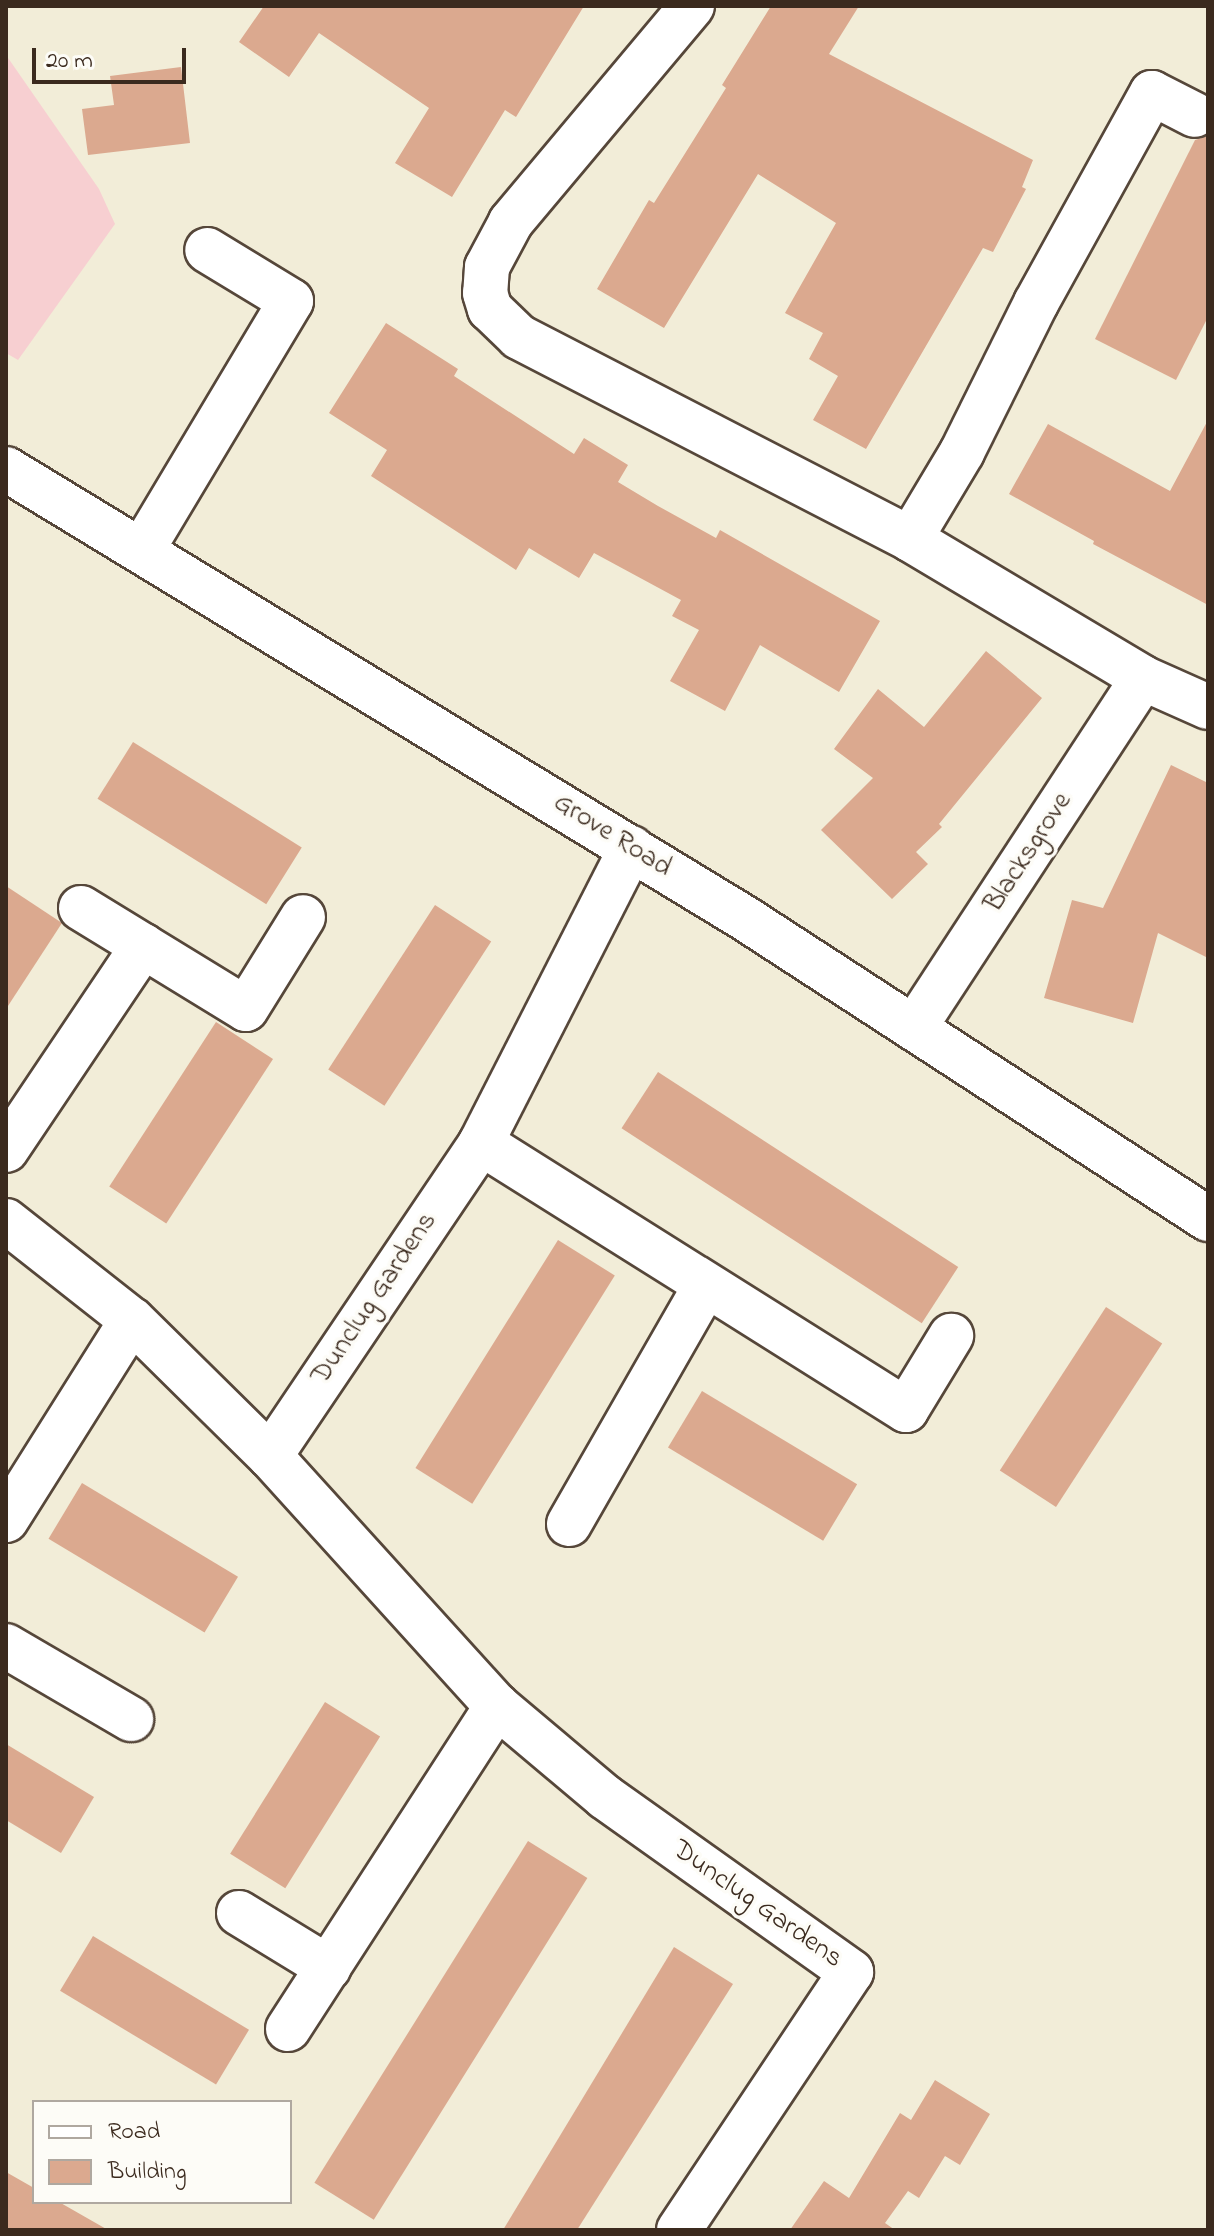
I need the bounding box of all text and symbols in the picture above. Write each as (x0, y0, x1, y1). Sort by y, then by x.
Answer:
scale bar (36, 32, 190, 82)
text: 20 m (46, 44, 93, 79)
street label: Grove Road (547, 787, 677, 885)
street label: Blacksgrove (978, 787, 1080, 919)
street label: Dunclug Gardens (305, 1206, 445, 1392)
street label: Dunclug Gardens (665, 1834, 849, 1976)
legend (32, 2100, 292, 2204)
text: Road (108, 2115, 160, 2150)
text: Building (108, 2155, 187, 2190)

